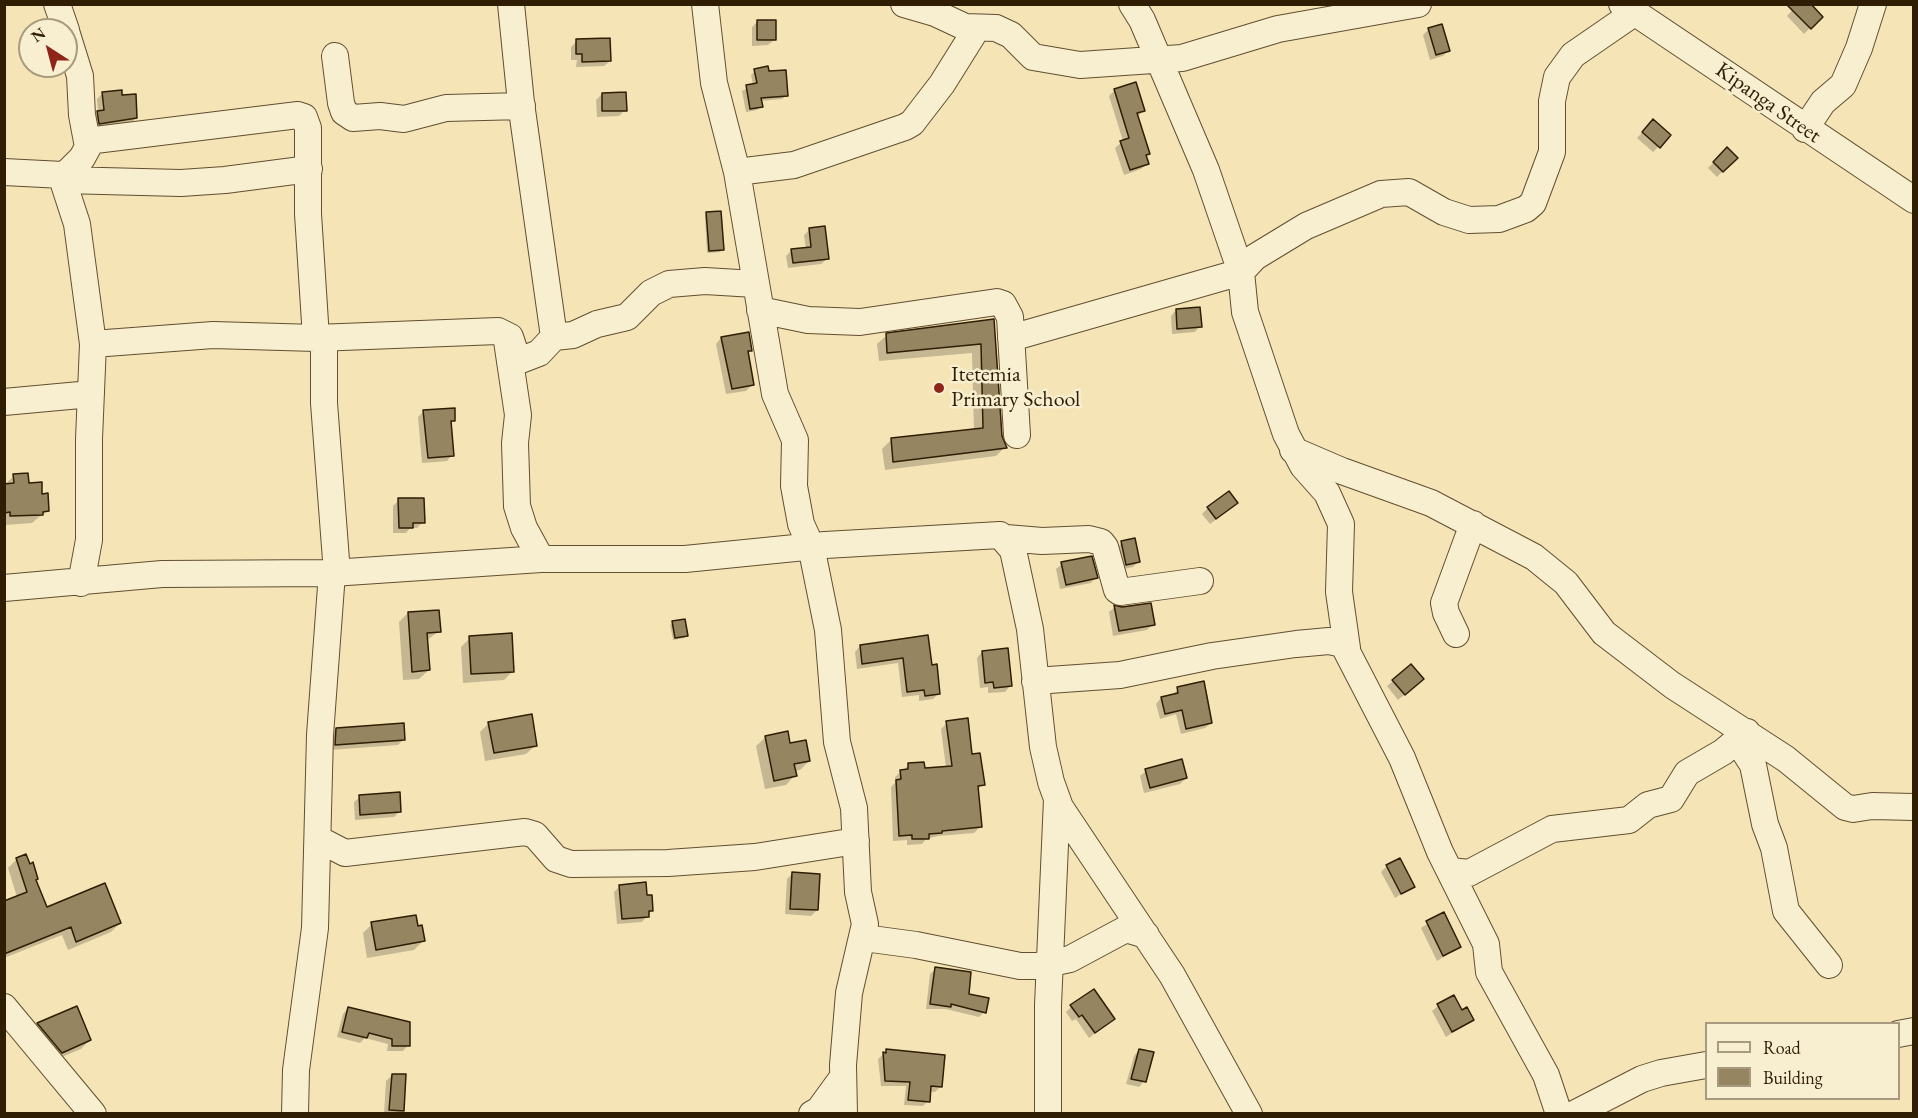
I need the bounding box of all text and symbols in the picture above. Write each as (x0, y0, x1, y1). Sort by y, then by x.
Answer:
north arrow (18, 18, 78, 78)
text: N (27, 22, 50, 47)
street label: Kipanga Street (1710, 57, 1826, 149)
place label: Itetemia Primary School (951, 362, 1080, 414)
marker: Itetemia Primary School (932, 381, 946, 395)
legend (1705, 1022, 1900, 1100)
text: Road (1763, 1036, 1801, 1059)
text: Building (1763, 1066, 1823, 1089)

